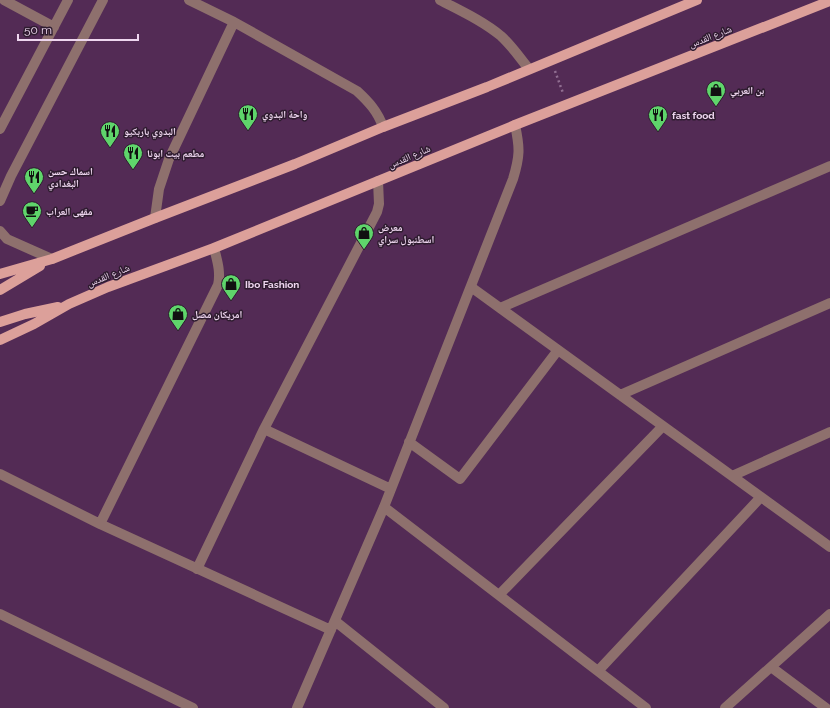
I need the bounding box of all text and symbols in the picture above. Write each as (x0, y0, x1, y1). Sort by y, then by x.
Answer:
scale bar (18, 16, 138, 42)
text: 50 m (24, 23, 52, 37)
street label: شارع القدس (687, 23, 734, 51)
shop icon: بن العربي (705, 79, 727, 107)
place label: بن العربي (730, 85, 764, 98)
restaurant icon: واحة البدوي (237, 103, 259, 131)
restaurant icon: fast food (647, 104, 669, 132)
place label: واحة البدوي (262, 109, 307, 122)
place label: fast food (672, 110, 715, 121)
restaurant icon: البدوي باربكيو (99, 120, 121, 148)
place label: البدوي باربكيو (124, 126, 176, 139)
restaurant icon: مطعم بيت ابونا (122, 142, 144, 170)
street label: شارع القدس (386, 142, 433, 171)
place label: مطعم بيت ابونا (147, 148, 205, 161)
restaurant icon: اسماك حسن البغدادي (23, 166, 45, 194)
place label: اسماك حسن البغدادي (48, 166, 93, 191)
cafe icon: مقهى العراب (21, 200, 43, 228)
place label: مقهى العراب (46, 206, 93, 218)
shop icon: معرض اسطنبول سراي (353, 222, 375, 250)
place label: معرض اسطنبول سراي (378, 222, 434, 247)
street label: شارع القدس (85, 262, 132, 290)
shop icon: Ibo Fashion (220, 273, 242, 301)
place label: Ibo Fashion (245, 279, 299, 290)
shop icon: امريكان مصل (167, 303, 189, 331)
place label: امريكان مصل (192, 309, 242, 321)

